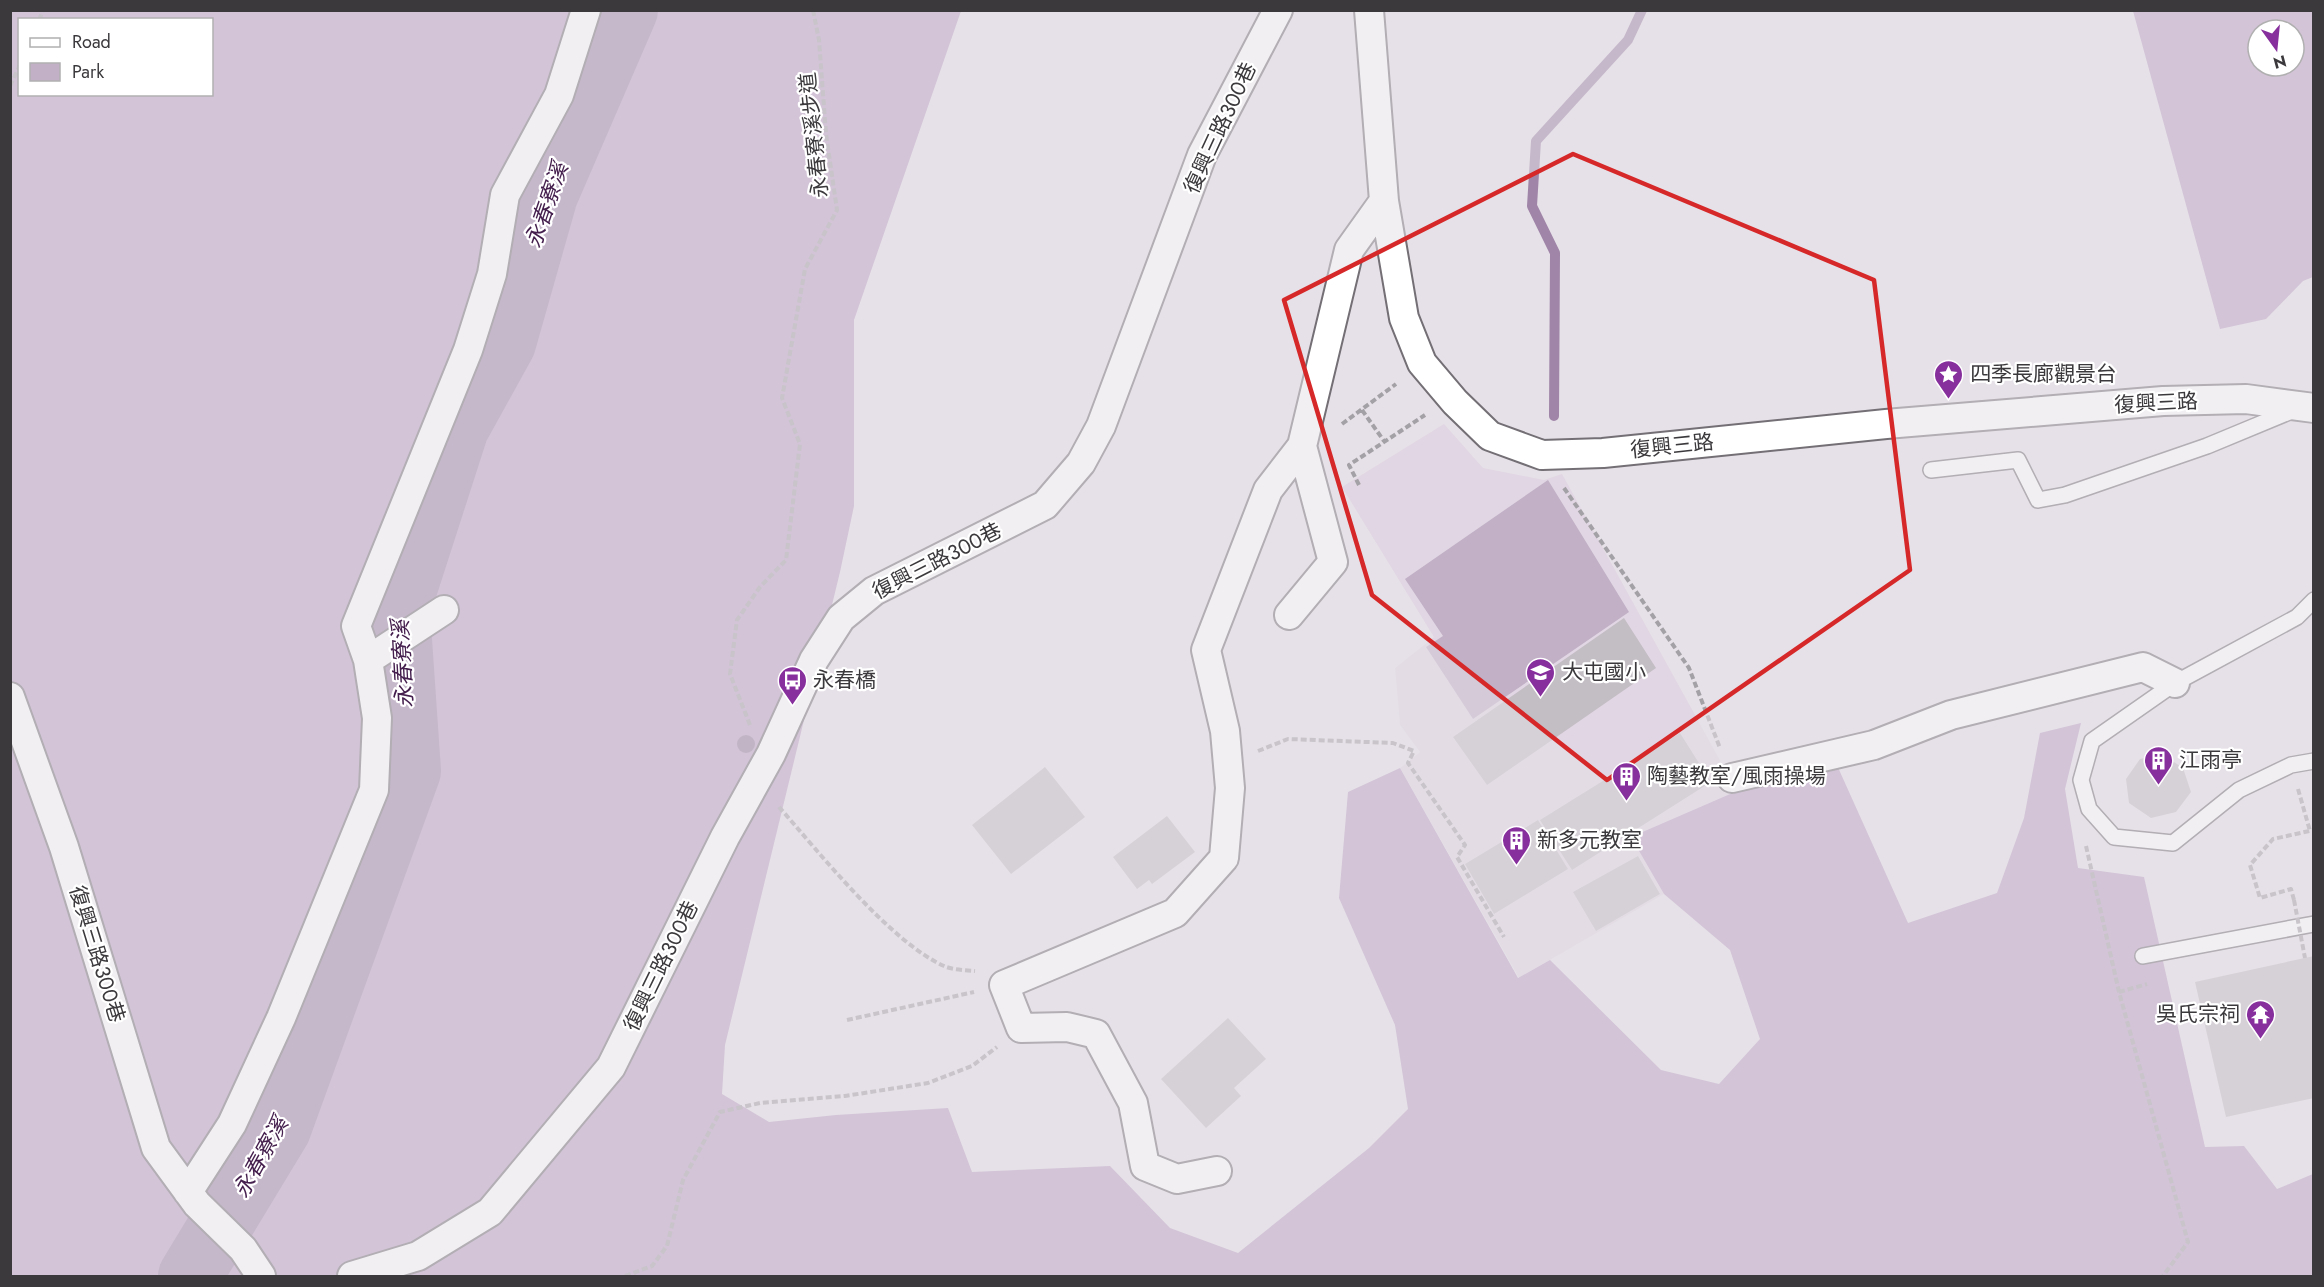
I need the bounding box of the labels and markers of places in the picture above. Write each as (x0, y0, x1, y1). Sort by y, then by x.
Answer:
place icon: 四季長廊觀景台 (1933, 358, 1965, 400)
place label: 四季長廊觀景台 (1970, 359, 2117, 389)
school or university icon: 大屯國小 (1525, 656, 1557, 698)
place label: 大屯國小 (1562, 657, 1646, 687)
bus stop icon: 永春橋 (776, 664, 808, 706)
place label: 永春橋 (813, 665, 876, 695)
building icon: 江雨亭 (2142, 744, 2174, 786)
place label: 江雨亭 (2179, 745, 2242, 775)
building icon: 陶藝教室/風雨操場 (1610, 760, 1642, 802)
place label: 陶藝教室/風雨操場 (1647, 761, 1826, 791)
building icon: 新多元教室 (1500, 824, 1532, 866)
place label: 新多元教室 (1537, 825, 1642, 855)
temple icon: 吳氏宗祠 (2245, 998, 2277, 1040)
place label: 吳氏宗祠 (2156, 999, 2240, 1029)

